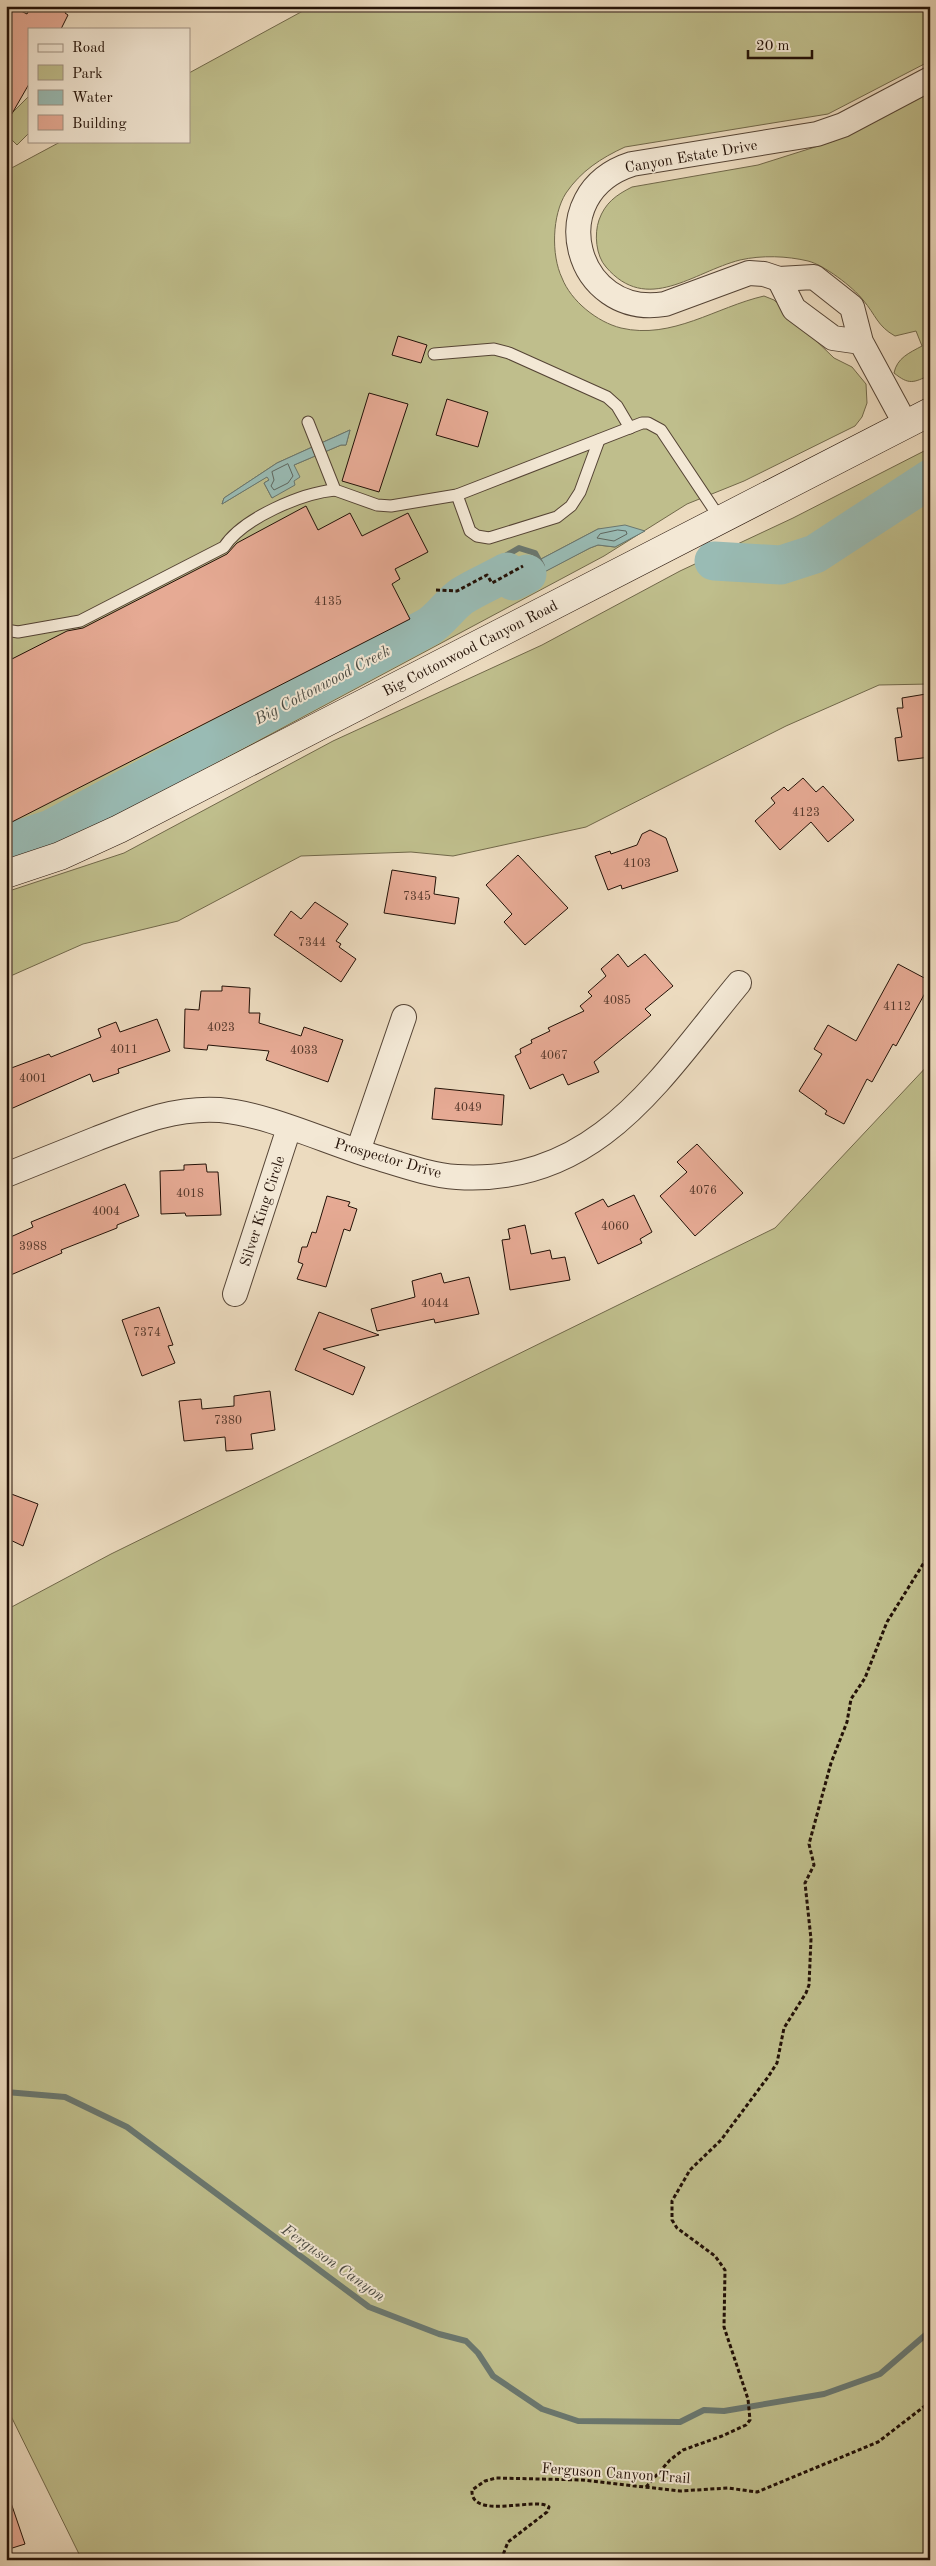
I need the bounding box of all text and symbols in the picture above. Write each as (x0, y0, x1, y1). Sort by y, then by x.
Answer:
legend (28, 28, 190, 142)
scale bar (748, 28, 812, 60)
text: 20 m (756, 39, 790, 54)
text: Road (72, 41, 106, 56)
text: Park (72, 67, 103, 82)
text: Water (72, 91, 113, 106)
text: Building (72, 117, 127, 132)
street label: Canyon Estate Drive (624, 138, 759, 177)
house number: 4135 (314, 595, 342, 608)
street label: Big Cottonwood Canyon Road (381, 599, 561, 700)
water label: Big Cottonwood Creek (252, 643, 394, 729)
house number: 4123 (792, 807, 820, 819)
house number: 4103 (623, 858, 651, 870)
house number: 7345 (403, 890, 431, 903)
house number: 7344 (298, 937, 326, 949)
house number: 4085 (603, 994, 631, 1007)
house number: 4112 (883, 1001, 911, 1013)
house number: 4023 (207, 1022, 235, 1034)
house number: 4011 (110, 1044, 138, 1056)
house number: 4033 (290, 1045, 318, 1057)
house number: 4067 (540, 1050, 568, 1062)
house number: 4001 (19, 1073, 47, 1085)
house number: 4049 (454, 1102, 482, 1114)
street label: Prospector Drive (332, 1137, 443, 1182)
street label: Silver King Circle (238, 1154, 288, 1269)
house number: 4076 (689, 1185, 717, 1197)
house number: 4018 (176, 1188, 204, 1200)
house number: 4004 (92, 1206, 120, 1218)
house number: 4060 (601, 1221, 629, 1233)
house number: 3988 (19, 1241, 47, 1253)
house number: 4044 (421, 1298, 449, 1310)
house number: 7374 (133, 1327, 161, 1339)
house number: 7380 (214, 1415, 242, 1427)
water label: Ferguson Canyon (277, 2221, 387, 2305)
street label: Ferguson Canyon Trail (541, 2462, 691, 2487)

